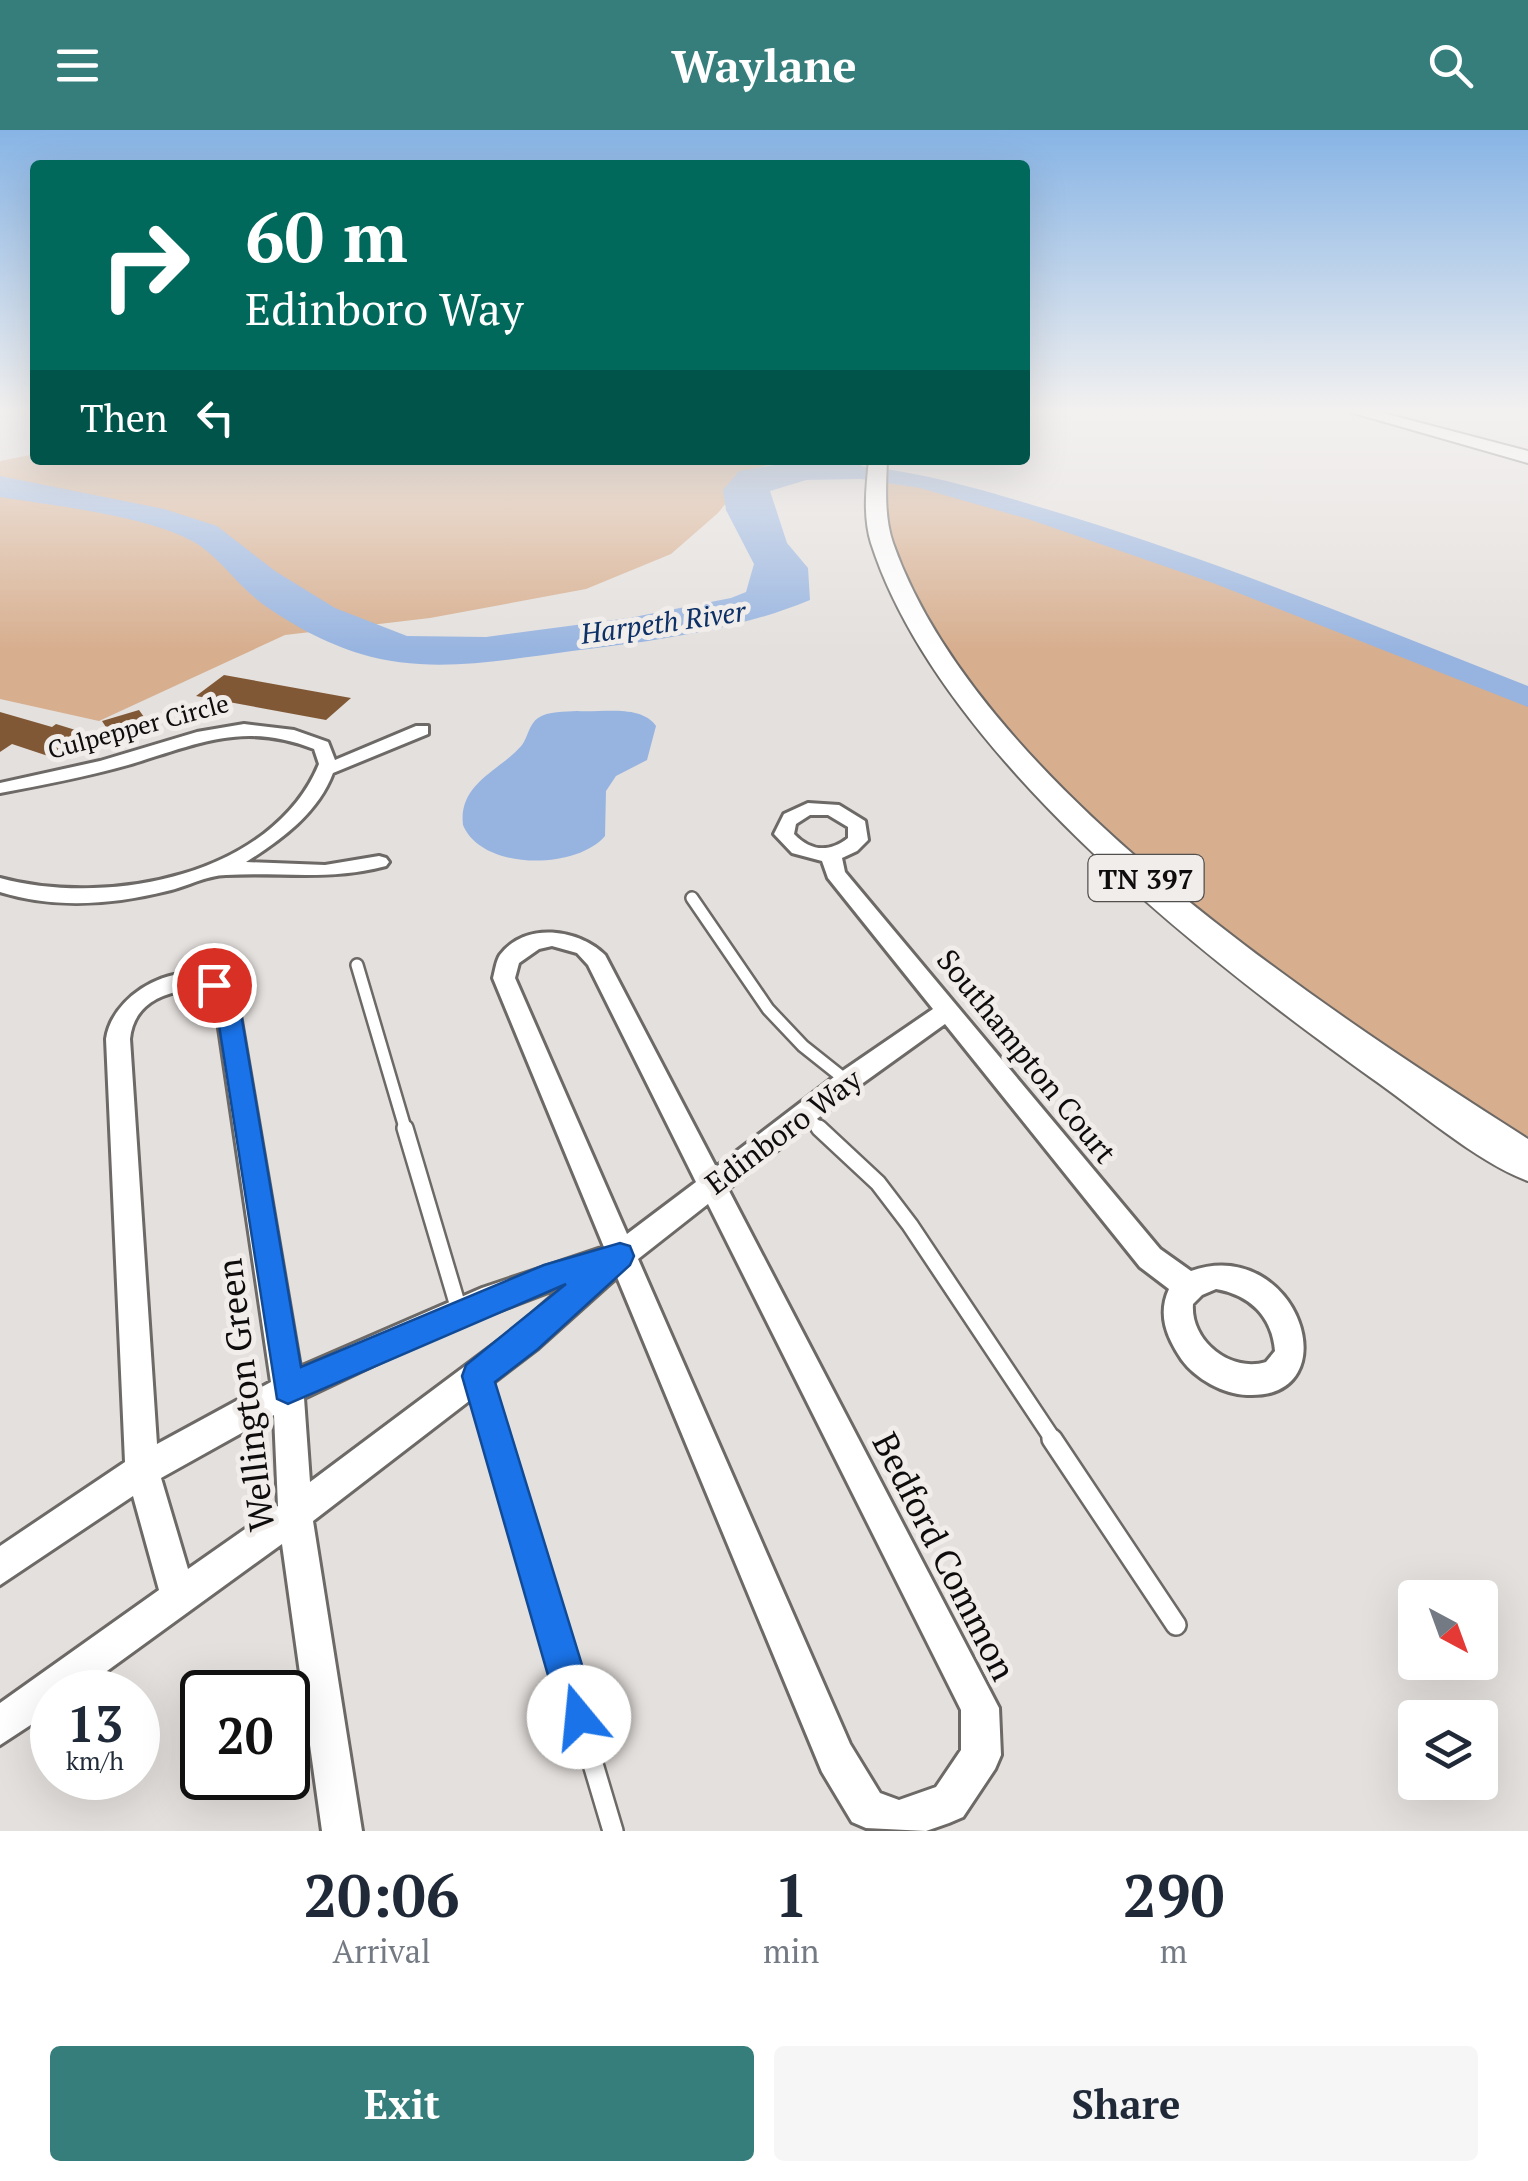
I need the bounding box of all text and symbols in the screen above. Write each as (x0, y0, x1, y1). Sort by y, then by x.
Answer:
text: Waylane (671, 35, 857, 95)
icon: menu (50, 38, 105, 93)
icon: search (1423, 38, 1478, 93)
text: 60 m (245, 189, 408, 282)
icon: right (80, 200, 210, 330)
text: Edinboro Way (245, 278, 524, 338)
icon: left (188, 390, 243, 445)
text: Then (80, 393, 168, 443)
water label: Harpeth River (577, 592, 749, 652)
street label: Culpepper Circle (44, 686, 232, 766)
road number: TN 397 (1088, 855, 1204, 901)
street label: Southampton Court (928, 941, 1126, 1171)
pin (172, 943, 257, 1028)
icon: arrive (187, 958, 242, 1013)
street label: Edinboro Way (697, 1059, 870, 1203)
street label: Wellington Green (205, 1256, 285, 1534)
street label: Bedford Common (863, 1424, 1027, 1688)
north arrow (1398, 1580, 1498, 1680)
map controls (1398, 1580, 1498, 1800)
position arrow (527, 1665, 631, 1769)
speed limit sign: 20 (180, 1670, 310, 1800)
text: 13 (67, 1690, 123, 1756)
button: layers (1398, 1700, 1498, 1800)
text: km/h (66, 1744, 124, 1777)
text: 20:06 (303, 1855, 460, 1934)
text: 1 (774, 1855, 808, 1934)
text: 290 (1123, 1855, 1225, 1934)
text: Arrival (333, 1930, 431, 1972)
text: min (763, 1930, 819, 1972)
text: m (1160, 1930, 1187, 1972)
button: Exit (50, 2046, 754, 2161)
button: Share (774, 2046, 1478, 2161)

